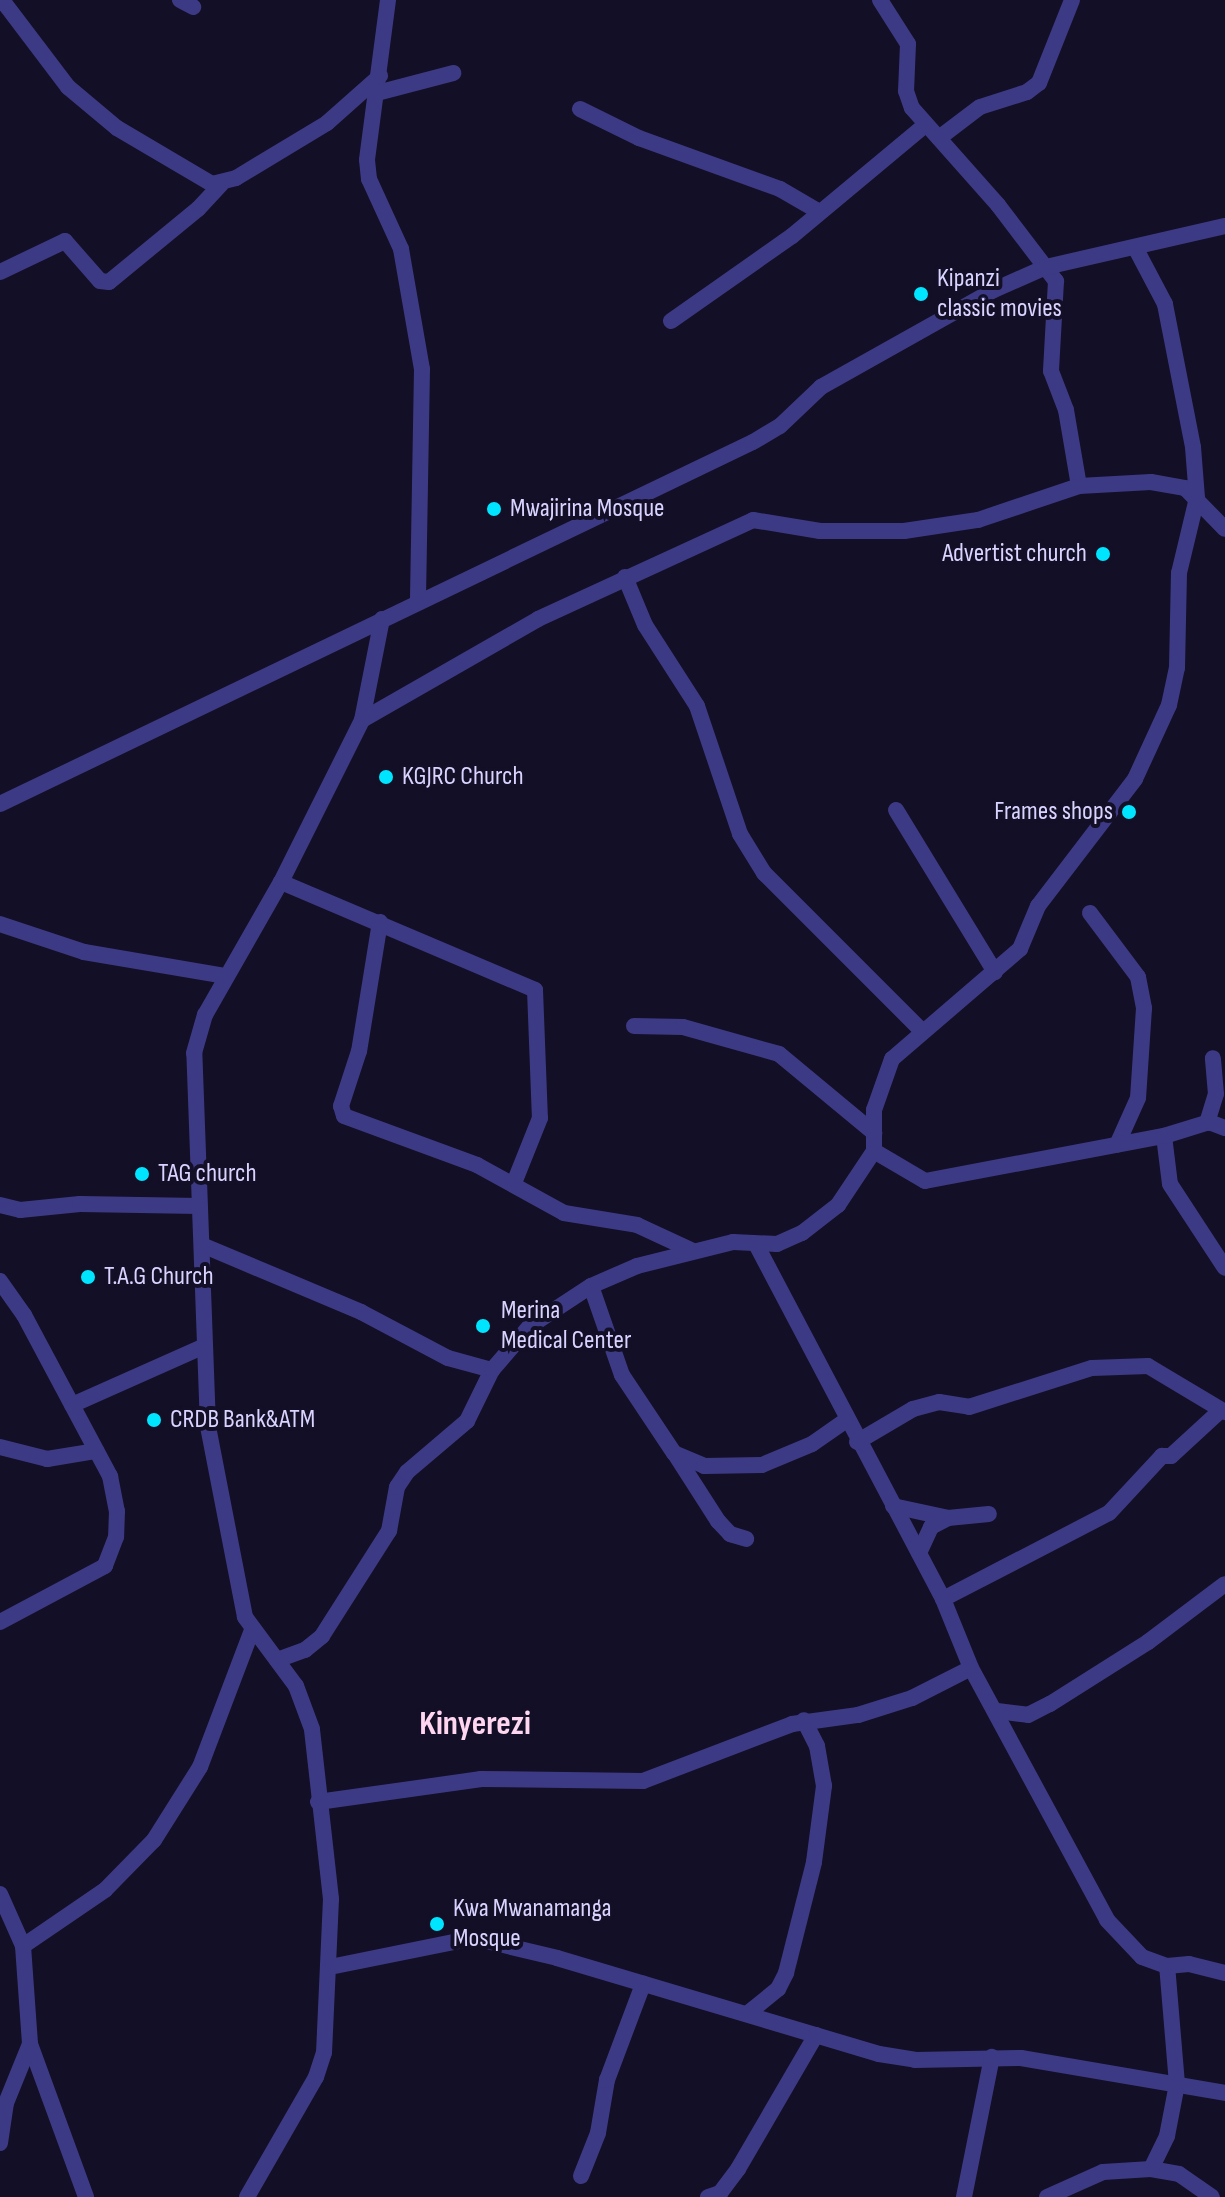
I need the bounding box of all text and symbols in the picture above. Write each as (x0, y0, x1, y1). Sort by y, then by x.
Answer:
place label: Kipanzi classic movies (937, 263, 1062, 324)
marker: Kipanzi classic movies (912, 285, 930, 303)
place label: Mwajirina Mosque (510, 493, 664, 525)
marker: Mwajirina Mosque (485, 500, 503, 518)
place label: Advertist church (942, 538, 1087, 570)
marker: Advertist church (1094, 545, 1112, 563)
place label: KGJRC Church (402, 761, 524, 793)
marker: KGJRC Church (377, 768, 395, 786)
place label: Frames shops (994, 796, 1113, 828)
marker: Frames shops (1120, 803, 1138, 821)
place label: TAG church (158, 1158, 257, 1190)
marker: TAG church (133, 1165, 151, 1183)
place label: T.A.G Church (104, 1261, 214, 1293)
marker: T.A.G Church (79, 1268, 97, 1286)
place label: Merina Medical Center (501, 1295, 631, 1356)
marker: Merina Medical Center (472, 1315, 494, 1337)
place label: CRDB Bank&ATM (170, 1404, 315, 1436)
marker: CRDB Bank&ATM (145, 1411, 163, 1429)
district label: Kinyerezi (419, 1704, 531, 1744)
place label: Kwa Mwanamanga Mosque (453, 1893, 612, 1954)
marker: Kwa Mwanamanga Mosque (428, 1915, 446, 1933)

